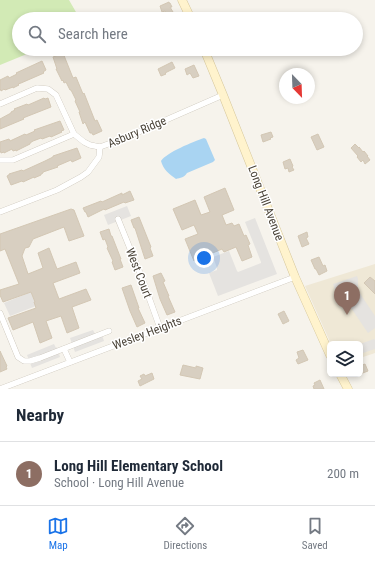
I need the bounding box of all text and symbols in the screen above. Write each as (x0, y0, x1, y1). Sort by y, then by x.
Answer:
search box (12, 12, 363, 56)
icon: search (26, 23, 48, 45)
text: Search here (58, 25, 128, 43)
north arrow (279, 68, 315, 104)
street label: Asbury Ridge (106, 113, 169, 151)
street label: Long Hill Avenue (245, 164, 287, 243)
street label: West Court (123, 246, 155, 300)
your location (194, 248, 214, 268)
pin: 1 (334, 282, 360, 315)
street label: Wesley Heights (111, 313, 183, 353)
map controls (327, 341, 363, 377)
button: layers (327, 341, 363, 377)
text: Nearby (16, 405, 64, 425)
text: Long Hill Elementary School (54, 457, 223, 475)
text: 1 (26, 466, 32, 481)
text: 200 m (327, 466, 359, 481)
text: School · Long Hill Avenue (54, 475, 184, 490)
tab: Map (47, 515, 69, 552)
tab: Directions (163, 515, 207, 552)
tab: Saved (302, 515, 328, 552)

